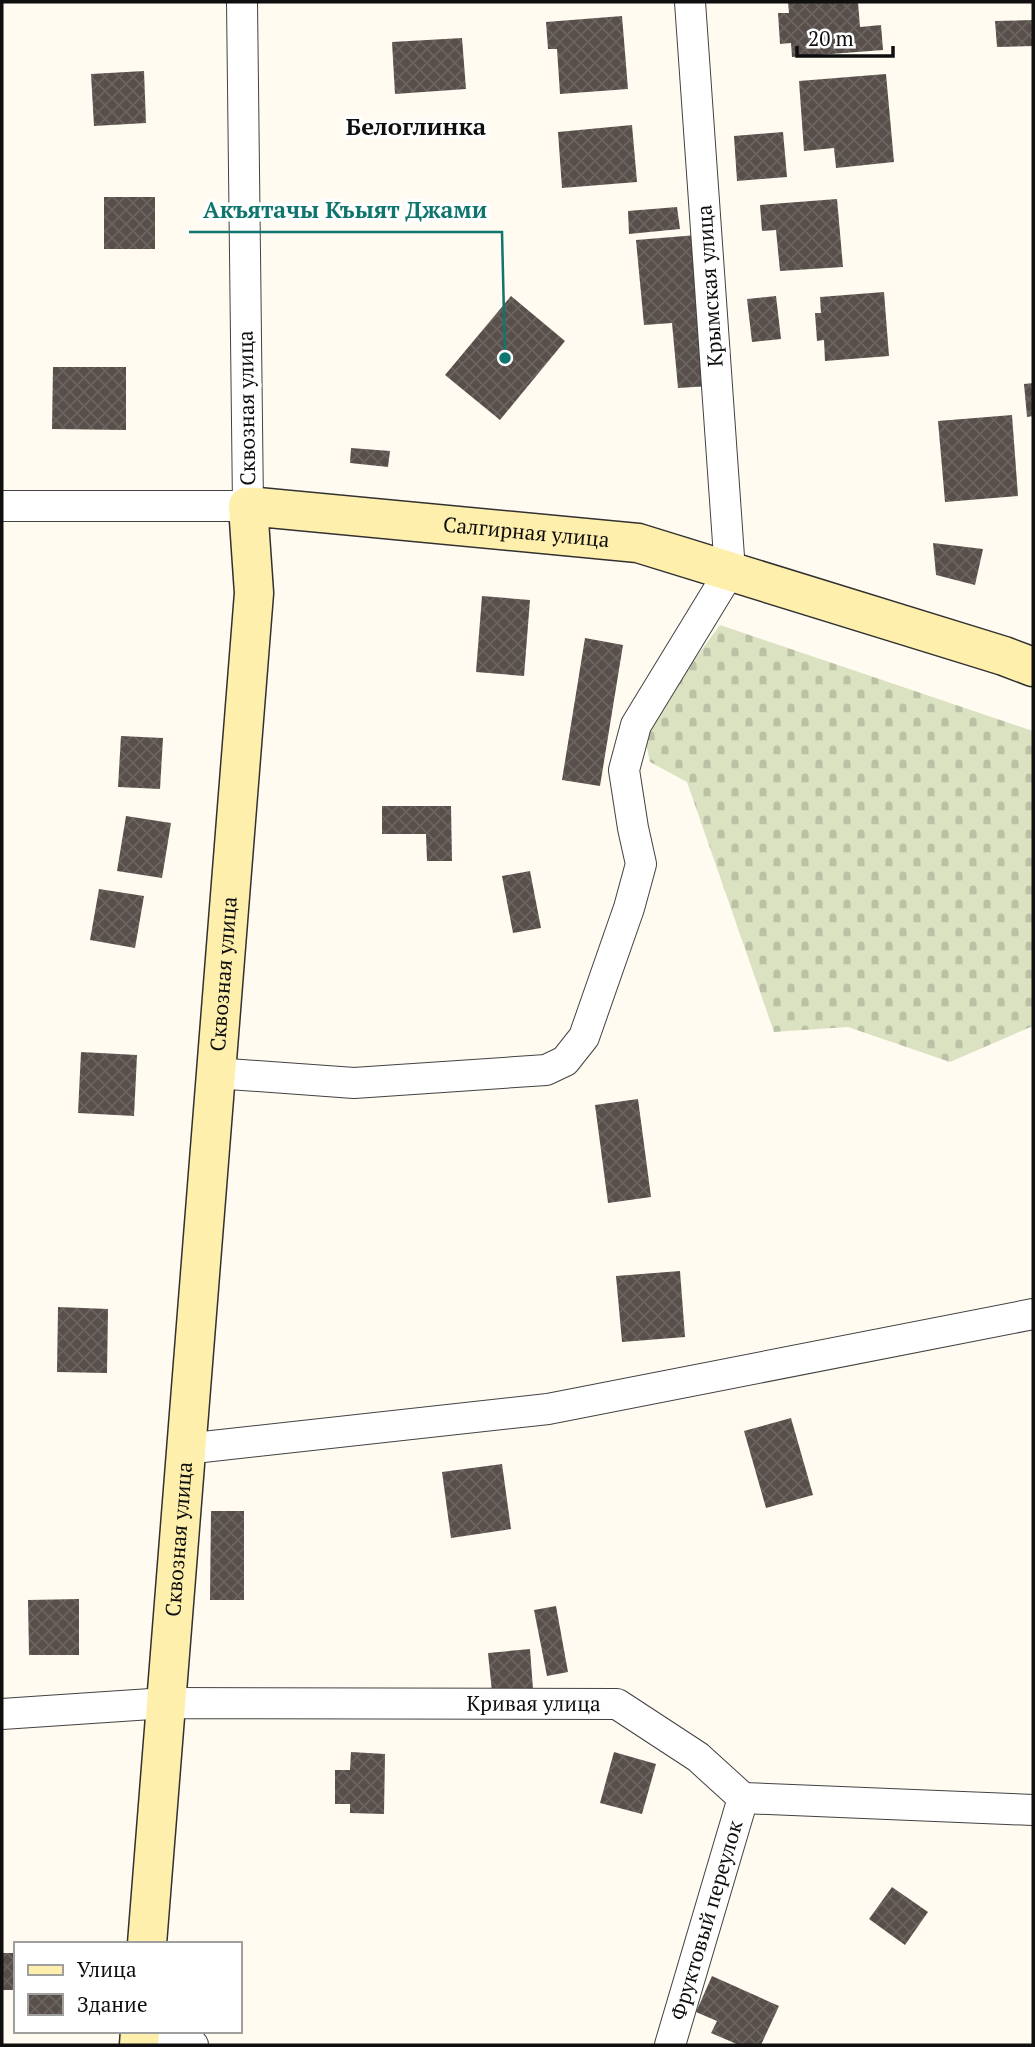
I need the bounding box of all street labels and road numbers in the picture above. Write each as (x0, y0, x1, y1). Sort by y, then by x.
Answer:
street label: Крымская улица (689, 204, 729, 368)
street label: Сквозная улица (231, 330, 261, 486)
street label: Салгирная улица (442, 510, 611, 553)
street label: Сквозная улица (203, 895, 243, 1052)
street label: Сквозная улица (158, 1460, 198, 1618)
street label: Кривая улица (467, 1689, 601, 1717)
street label: Фруктовый переулок (663, 1816, 749, 2023)

